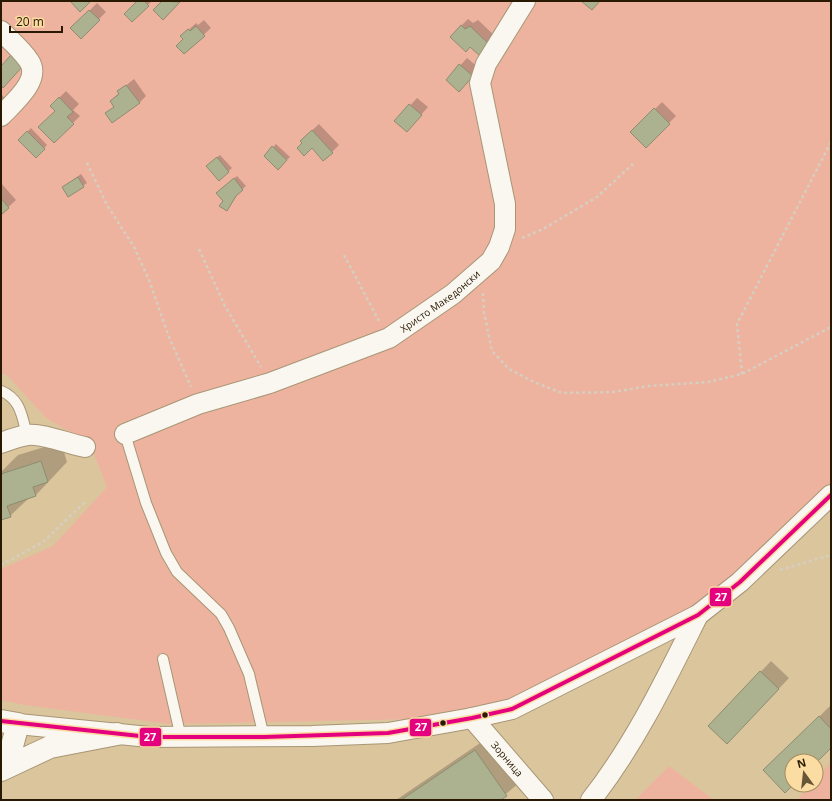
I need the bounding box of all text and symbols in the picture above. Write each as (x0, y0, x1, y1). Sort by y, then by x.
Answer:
scale bar (10, 8, 62, 34)
text: 20 m (16, 13, 44, 30)
street label: Христо Македонски (397, 267, 483, 335)
line badge: 27 (709, 587, 732, 607)
text: 27 (715, 589, 727, 604)
unlabelled marker (480, 710, 490, 720)
line badge: 27 (409, 718, 432, 737)
unlabelled marker (438, 718, 448, 728)
text: 27 (415, 719, 427, 734)
line badge: 27 (139, 727, 162, 747)
text: 27 (144, 729, 156, 744)
street label: Зорница (488, 738, 527, 779)
north arrow (784, 753, 824, 793)
text: N (795, 754, 808, 771)

